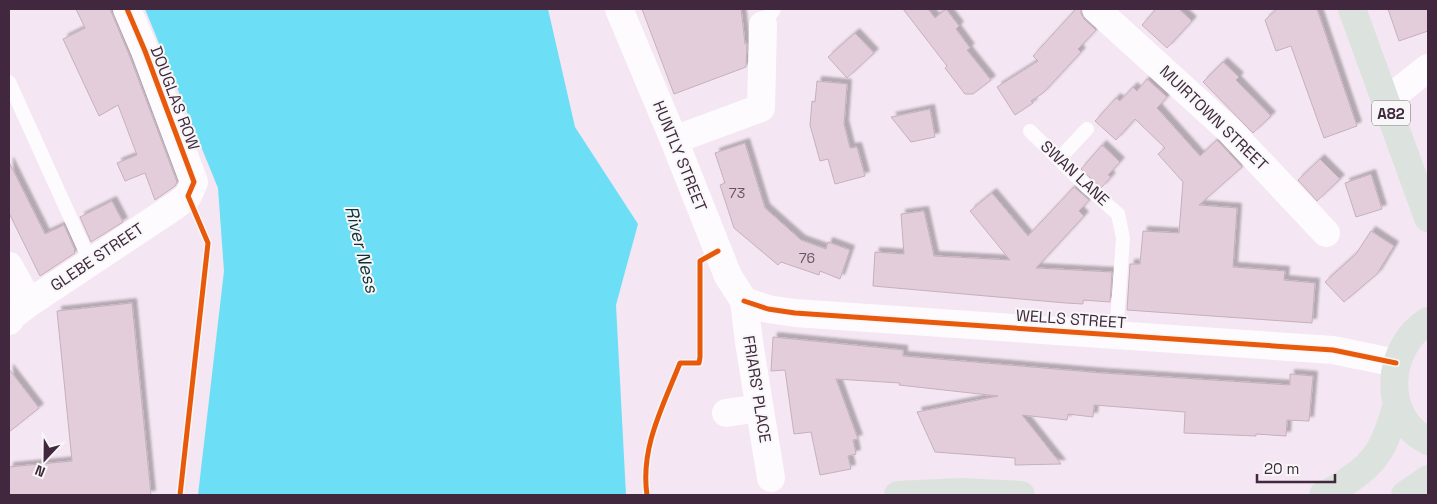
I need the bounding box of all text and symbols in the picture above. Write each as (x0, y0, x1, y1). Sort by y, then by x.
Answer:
street label: DOUGLAS ROW (146, 43, 204, 153)
street label: MUIRTOWN STREET (1155, 61, 1273, 175)
street label: HUNTLY STREET (648, 97, 712, 215)
road number: A82 (1372, 100, 1410, 126)
street label: SWAN LANE (1036, 136, 1114, 210)
house number: 73 (729, 184, 745, 202)
water label: River Ness (340, 203, 384, 295)
street label: GLEBE STREET (46, 218, 148, 296)
house number: 76 (799, 249, 815, 267)
street label: WELLS STREET (1015, 305, 1127, 333)
street label: FRIARS' PLACE (738, 334, 776, 444)
north arrow (20, 434, 70, 484)
scale bar (1257, 452, 1334, 484)
text: 20 m (1264, 459, 1299, 478)
text: N (32, 461, 48, 481)

